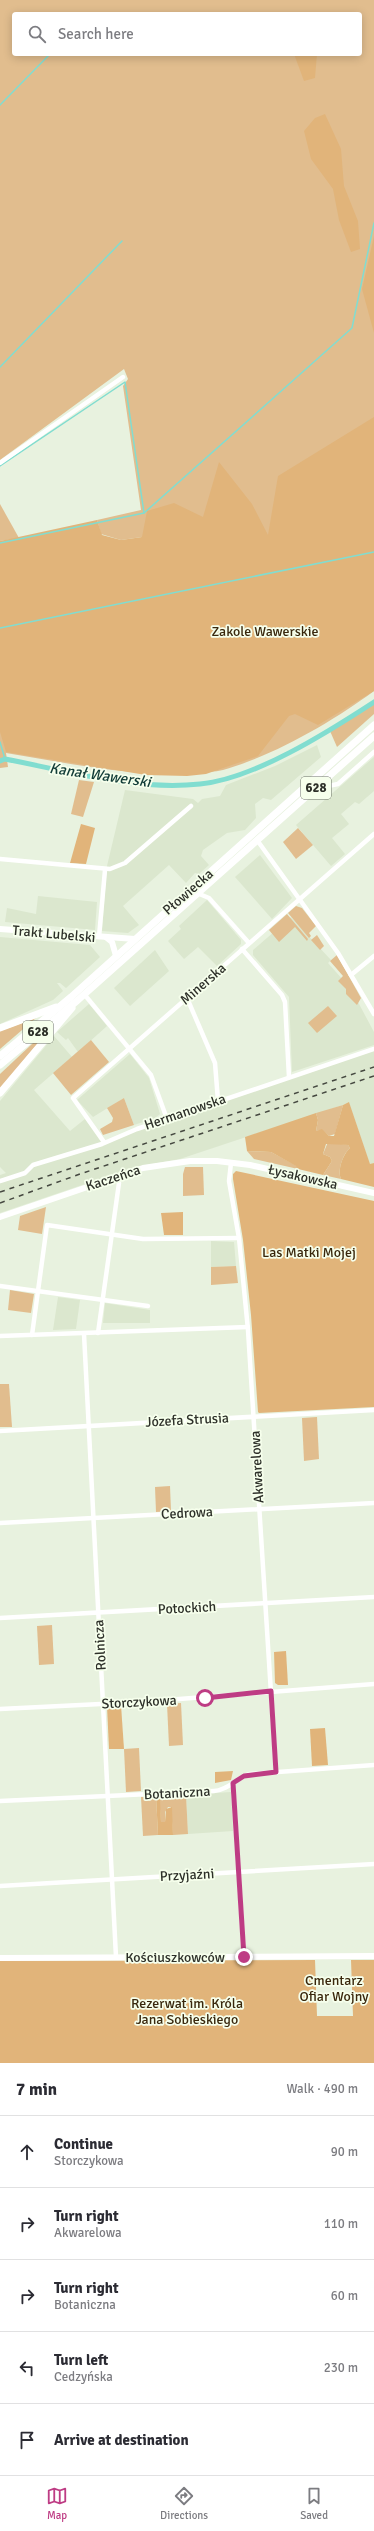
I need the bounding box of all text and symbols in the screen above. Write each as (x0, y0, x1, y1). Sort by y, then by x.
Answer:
search box (12, 12, 362, 56)
icon: search (26, 23, 48, 45)
text: Search here (58, 25, 134, 43)
park label: Zakole Wawerskie (211, 623, 319, 640)
water label: Kanał Wawerski (48, 759, 154, 791)
road number: 628 (301, 777, 331, 799)
street label: Płowiecka (159, 865, 217, 919)
street label: Trakt Lubelski (12, 922, 96, 946)
street label: Minerska (177, 959, 229, 1009)
road number: 628 (23, 1021, 53, 1043)
street label: Hermanowska (142, 1090, 228, 1134)
street label: Kaczeńca (84, 1161, 142, 1195)
street label: Łysakowska (267, 1161, 339, 1193)
park label: Las Matki Mojej (262, 1244, 356, 1261)
street label: Józefa Strusia (145, 1409, 229, 1431)
street label: Akwarelowa (247, 1430, 267, 1504)
street label: Cedrowa (161, 1503, 213, 1523)
street label: Potockich (157, 1598, 217, 1618)
street label: Rolnicza (90, 1619, 110, 1671)
route start (196, 1689, 214, 1707)
street label: Storczykowa (101, 1692, 177, 1712)
street label: Botaniczna (143, 1783, 211, 1803)
street label: Przyjaźni (159, 1865, 215, 1885)
route end (235, 1948, 253, 1966)
street label: Kościuszkowców (125, 1949, 225, 1966)
park label: Cmentarz Ofiar Wojny (299, 1972, 369, 2005)
park label: Rezerwat im. Króla Jana Sobieskiego (131, 1995, 243, 2028)
text: 7 min (16, 2079, 57, 2100)
text: Walk · 490 m (287, 2081, 358, 2097)
text: Continue (54, 2135, 113, 2153)
icon: ahead (16, 2141, 38, 2163)
text: 90 m (331, 2144, 358, 2160)
text: Storczykowa (54, 2153, 124, 2169)
text: Turn right (54, 2207, 119, 2225)
icon: right (16, 2213, 38, 2235)
text: 110 m (324, 2216, 358, 2232)
text: Akwarelowa (54, 2225, 122, 2241)
text: Turn right (54, 2279, 119, 2297)
icon: right (16, 2285, 38, 2307)
text: 60 m (331, 2288, 358, 2304)
text: Botaniczna (54, 2297, 116, 2313)
text: Turn left (54, 2351, 108, 2369)
icon: left (16, 2357, 38, 2379)
text: 230 m (324, 2360, 358, 2376)
text: Cedzyńska (54, 2369, 113, 2385)
icon: arrive (16, 2429, 38, 2451)
text: Arrive at destination (54, 2431, 189, 2449)
tab: Map (46, 2485, 68, 2522)
tab: Directions (160, 2485, 208, 2522)
tab: Saved (300, 2485, 328, 2522)

